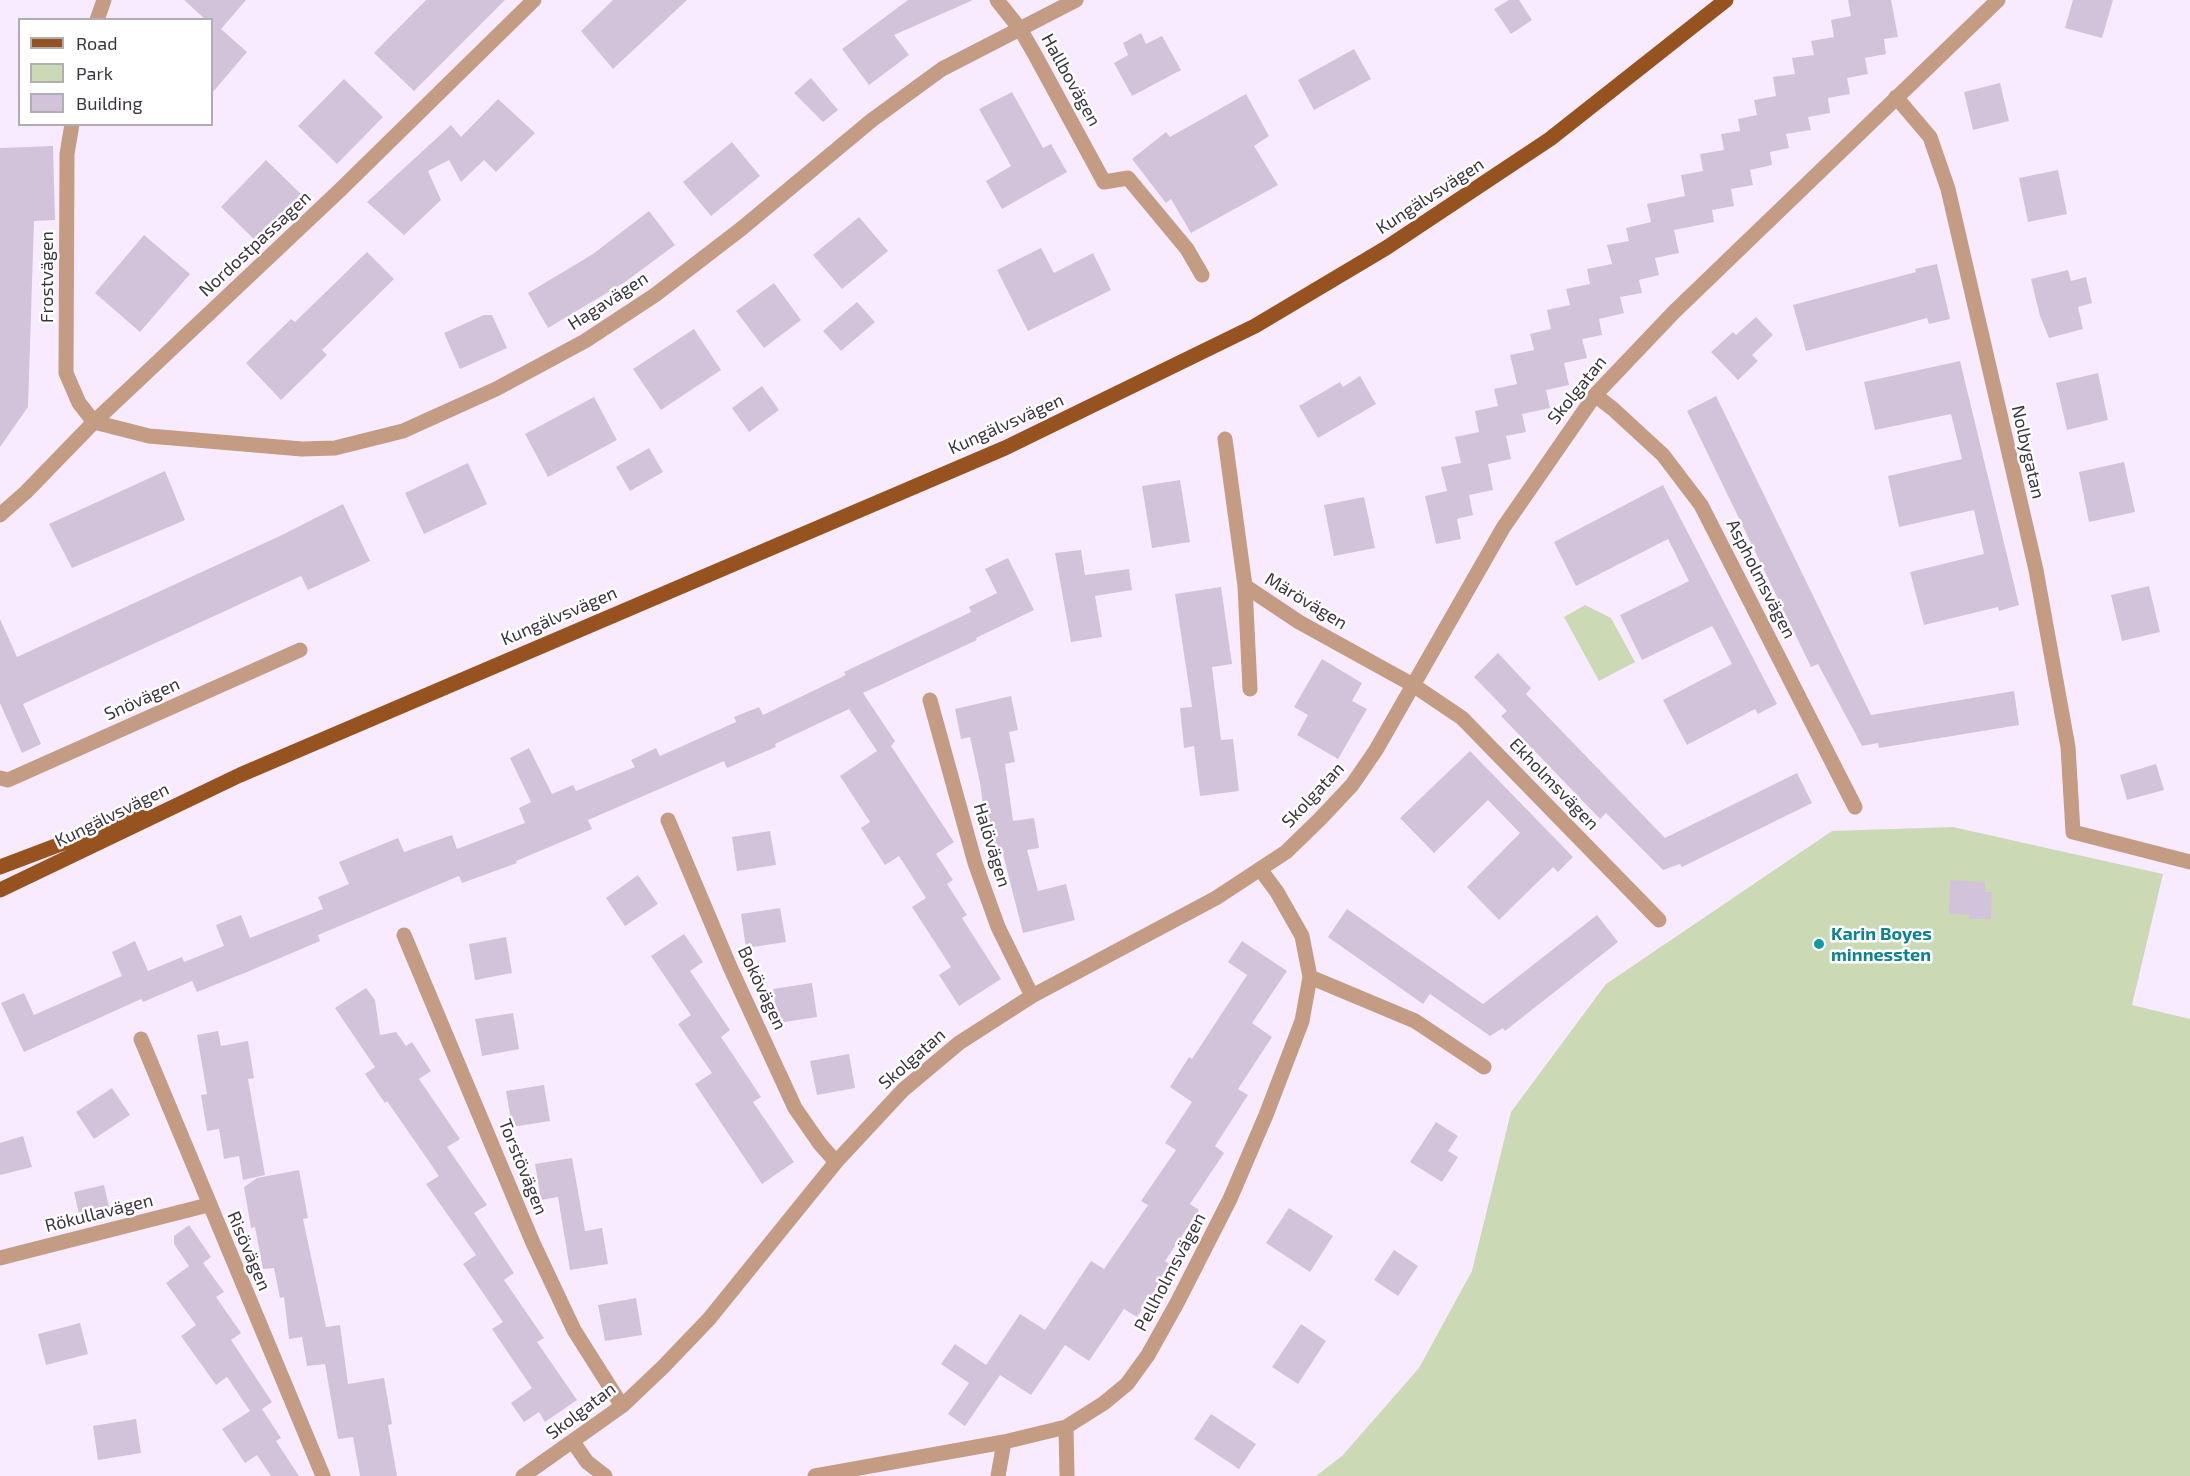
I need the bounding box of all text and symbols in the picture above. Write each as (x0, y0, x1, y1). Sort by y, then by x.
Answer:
legend (18, 18, 213, 126)
street label: Hallbovägen (1037, 30, 1105, 130)
text: Road (76, 32, 117, 54)
text: Park (76, 62, 113, 84)
text: Building (76, 92, 143, 114)
street label: Kungälvsvägen (1372, 153, 1488, 239)
street label: Nordostpassagen (195, 187, 315, 301)
street label: Frostvägen (36, 231, 58, 323)
street label: Hagavägen (564, 267, 652, 335)
street label: Skolgatan (1543, 351, 1611, 429)
street label: Kungälvsvägen (945, 389, 1067, 459)
street label: Nolbygatan (2007, 403, 2049, 501)
street label: Aspholmsvägen (1722, 516, 1800, 642)
street label: Märövägen (1261, 568, 1351, 634)
street label: Kungälvsvägen (498, 582, 620, 650)
street label: Snövägen (101, 673, 183, 725)
street label: Ekholmsvägen (1505, 733, 1603, 835)
street label: Skolgatan (1277, 758, 1349, 832)
street label: Kungälvsvägen (51, 778, 173, 852)
street label: Halövägen (969, 800, 1015, 890)
place label: Karin Boyes minnessten (1831, 923, 1932, 966)
marker: Karin Boyes minnessten (1812, 937, 1826, 951)
street label: Bokövägen (733, 943, 791, 1033)
street label: Skolgatan (874, 1024, 950, 1094)
street label: Torstövägen (494, 1116, 552, 1218)
street label: Rökullavägen (43, 1189, 155, 1237)
street label: Risövägen (223, 1208, 275, 1294)
street label: Pellholmsvägen (1130, 1209, 1210, 1335)
street label: Skolgatan (542, 1378, 620, 1444)

